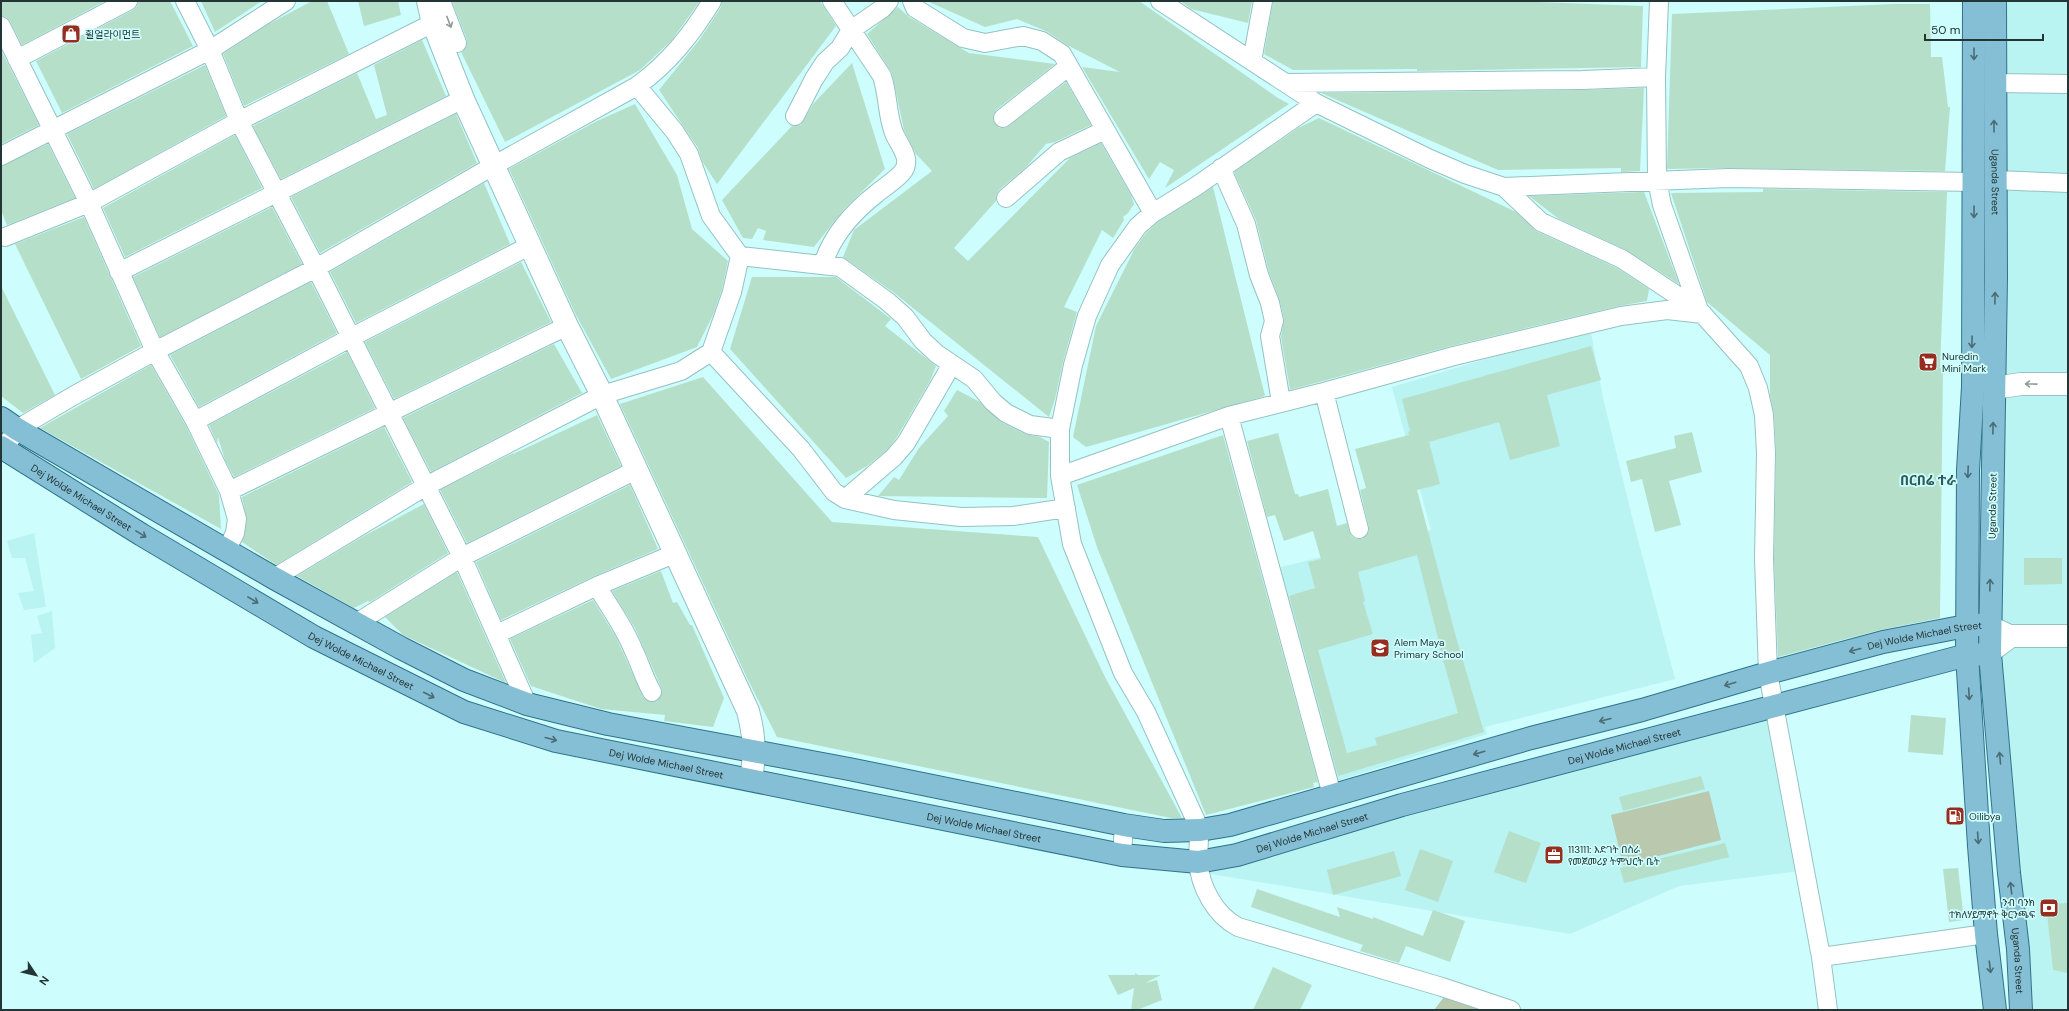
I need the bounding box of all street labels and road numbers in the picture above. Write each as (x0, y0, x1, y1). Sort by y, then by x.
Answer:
street label: Uganda Street (1989, 149, 2002, 215)
street label: Dej Wolde Michael Street (29, 461, 134, 534)
street label: Uganda Street (1985, 473, 2000, 539)
street label: Dej Wolde Michael Street (1866, 619, 1982, 653)
street label: Dej Wolde Michael Street (306, 629, 416, 693)
street label: Dej Wolde Michael Street (1566, 725, 1682, 768)
street label: Dej Wolde Michael Street (608, 746, 725, 782)
street label: Dej Wolde Michael Street (926, 810, 1042, 846)
street label: Dej Wolde Michael Street (1255, 810, 1370, 856)
street label: Uganda Street (2009, 927, 2026, 994)

